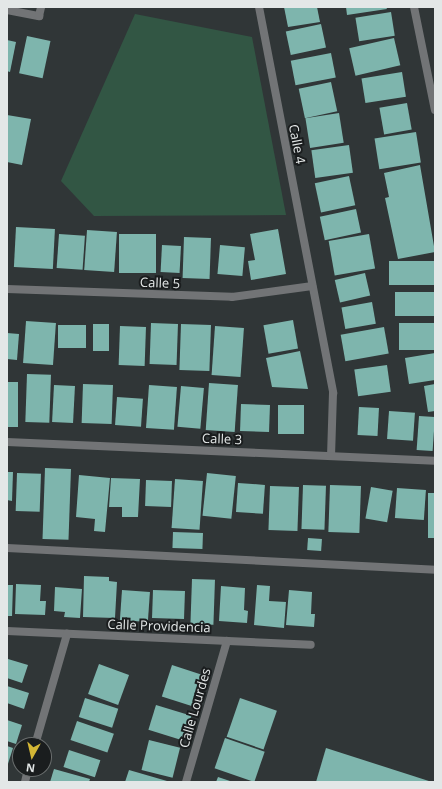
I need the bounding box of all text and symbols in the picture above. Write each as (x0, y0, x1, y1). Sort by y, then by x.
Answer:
street label: Calle 4 (286, 123, 308, 165)
street label: Calle 5 (140, 275, 180, 291)
street label: Calle 3 (202, 431, 242, 447)
street label: Calle Providencia (107, 616, 211, 636)
street label: Calle Lourdes (176, 666, 214, 750)
north arrow (12, 737, 52, 777)
text: N (25, 760, 36, 776)

